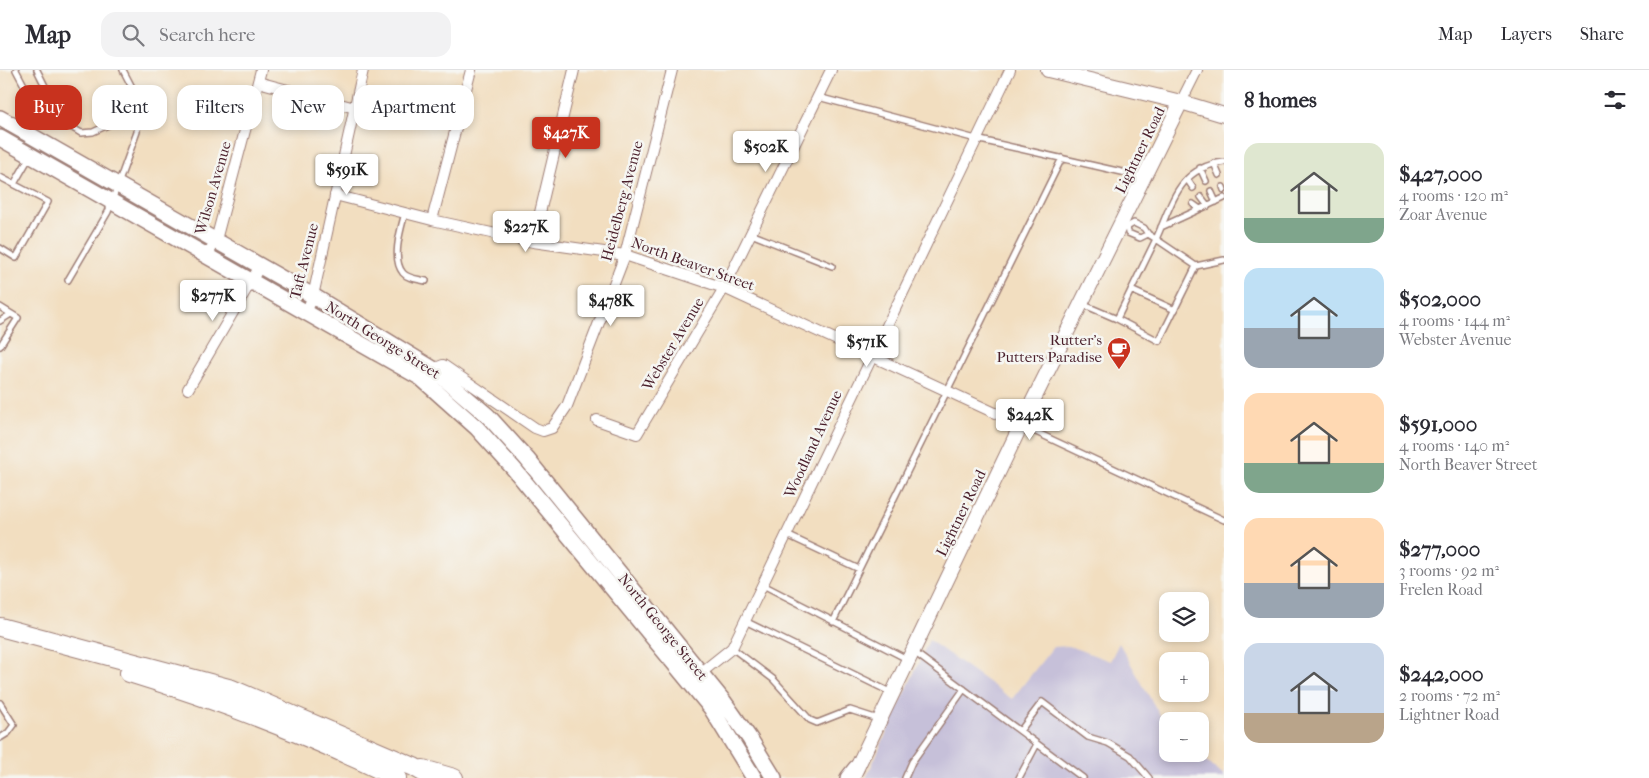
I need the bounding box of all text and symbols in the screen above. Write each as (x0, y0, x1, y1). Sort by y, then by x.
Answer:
search box (101, 12, 451, 57)
text: Map (25, 21, 71, 49)
icon: search (119, 21, 147, 49)
text: Search here (159, 24, 255, 46)
text: Map (1438, 24, 1472, 45)
text: Layers (1500, 24, 1552, 45)
text: Share (1580, 24, 1624, 45)
chip: Buy (15, 85, 82, 130)
chip: Rent (92, 85, 167, 130)
chip: Filters (177, 85, 262, 130)
chip: New (272, 85, 344, 130)
chip: Apartment (354, 85, 474, 130)
icon: filters (1601, 86, 1629, 114)
text: 8 homes (1244, 88, 1317, 112)
street label: Lightner Road (1111, 103, 1169, 196)
pin: $427K (531, 116, 601, 159)
text: $427K (543, 123, 589, 142)
pin: $502K (731, 131, 801, 173)
text: $502K (744, 137, 788, 156)
street label: Heidelberg Avenue (597, 138, 647, 263)
street label: Wilson Avenue (191, 139, 235, 238)
pin: $591K (312, 154, 382, 196)
text: $591K (326, 160, 368, 179)
text: $427,000 (1399, 162, 1483, 186)
icon: home (1284, 163, 1344, 223)
text: 4 rooms · 120 m² (1399, 186, 1508, 205)
text: Zoar Avenue (1399, 205, 1487, 224)
pin: $227K (491, 210, 561, 253)
text: $227K (504, 217, 548, 236)
street label: Taft Avenue (286, 221, 322, 301)
street label: North Beaver Street (629, 233, 758, 295)
pin: $277K (178, 280, 248, 322)
pin: $478K (576, 284, 646, 327)
text: $277K (191, 286, 235, 305)
text: $502,000 (1399, 287, 1481, 311)
icon: home (1284, 288, 1344, 348)
text: $478K (588, 291, 634, 310)
street label: Webster Avenue (638, 294, 708, 395)
street label: North George Street (322, 297, 444, 383)
text: 4 rooms · 144 m² (1399, 311, 1510, 330)
pin: $571K (832, 326, 902, 368)
text: Webster Avenue (1399, 330, 1511, 349)
place label: Rutter’s Putters Paradise (997, 331, 1103, 366)
text: $571K (847, 332, 887, 351)
cafe icon: Rutter’s Putters Paradise (1106, 336, 1132, 370)
street label: Woodland Avenue (780, 387, 846, 502)
pin: $242K (995, 398, 1065, 441)
text: $242K (1007, 405, 1053, 424)
text: $591,000 (1399, 412, 1477, 436)
icon: home (1284, 413, 1344, 473)
text: 4 rooms · 140 m² (1399, 436, 1509, 455)
text: North Beaver Street (1399, 455, 1537, 474)
street label: Lightner Road (932, 466, 990, 559)
text: $277,000 (1399, 537, 1480, 561)
icon: home (1284, 538, 1344, 598)
text: 3 rooms · 92 m² (1399, 561, 1499, 580)
street label: North George Street (614, 570, 712, 685)
text: Frelen Road (1399, 580, 1483, 599)
map controls (1159, 592, 1209, 762)
button: layers (1159, 592, 1209, 642)
button: + (1159, 652, 1209, 702)
text: $242,000 (1399, 662, 1484, 686)
icon: home (1284, 663, 1344, 723)
text: 2 rooms · 72 m² (1399, 686, 1500, 705)
text: Lightner Road (1399, 705, 1499, 724)
button: − (1159, 712, 1209, 762)

